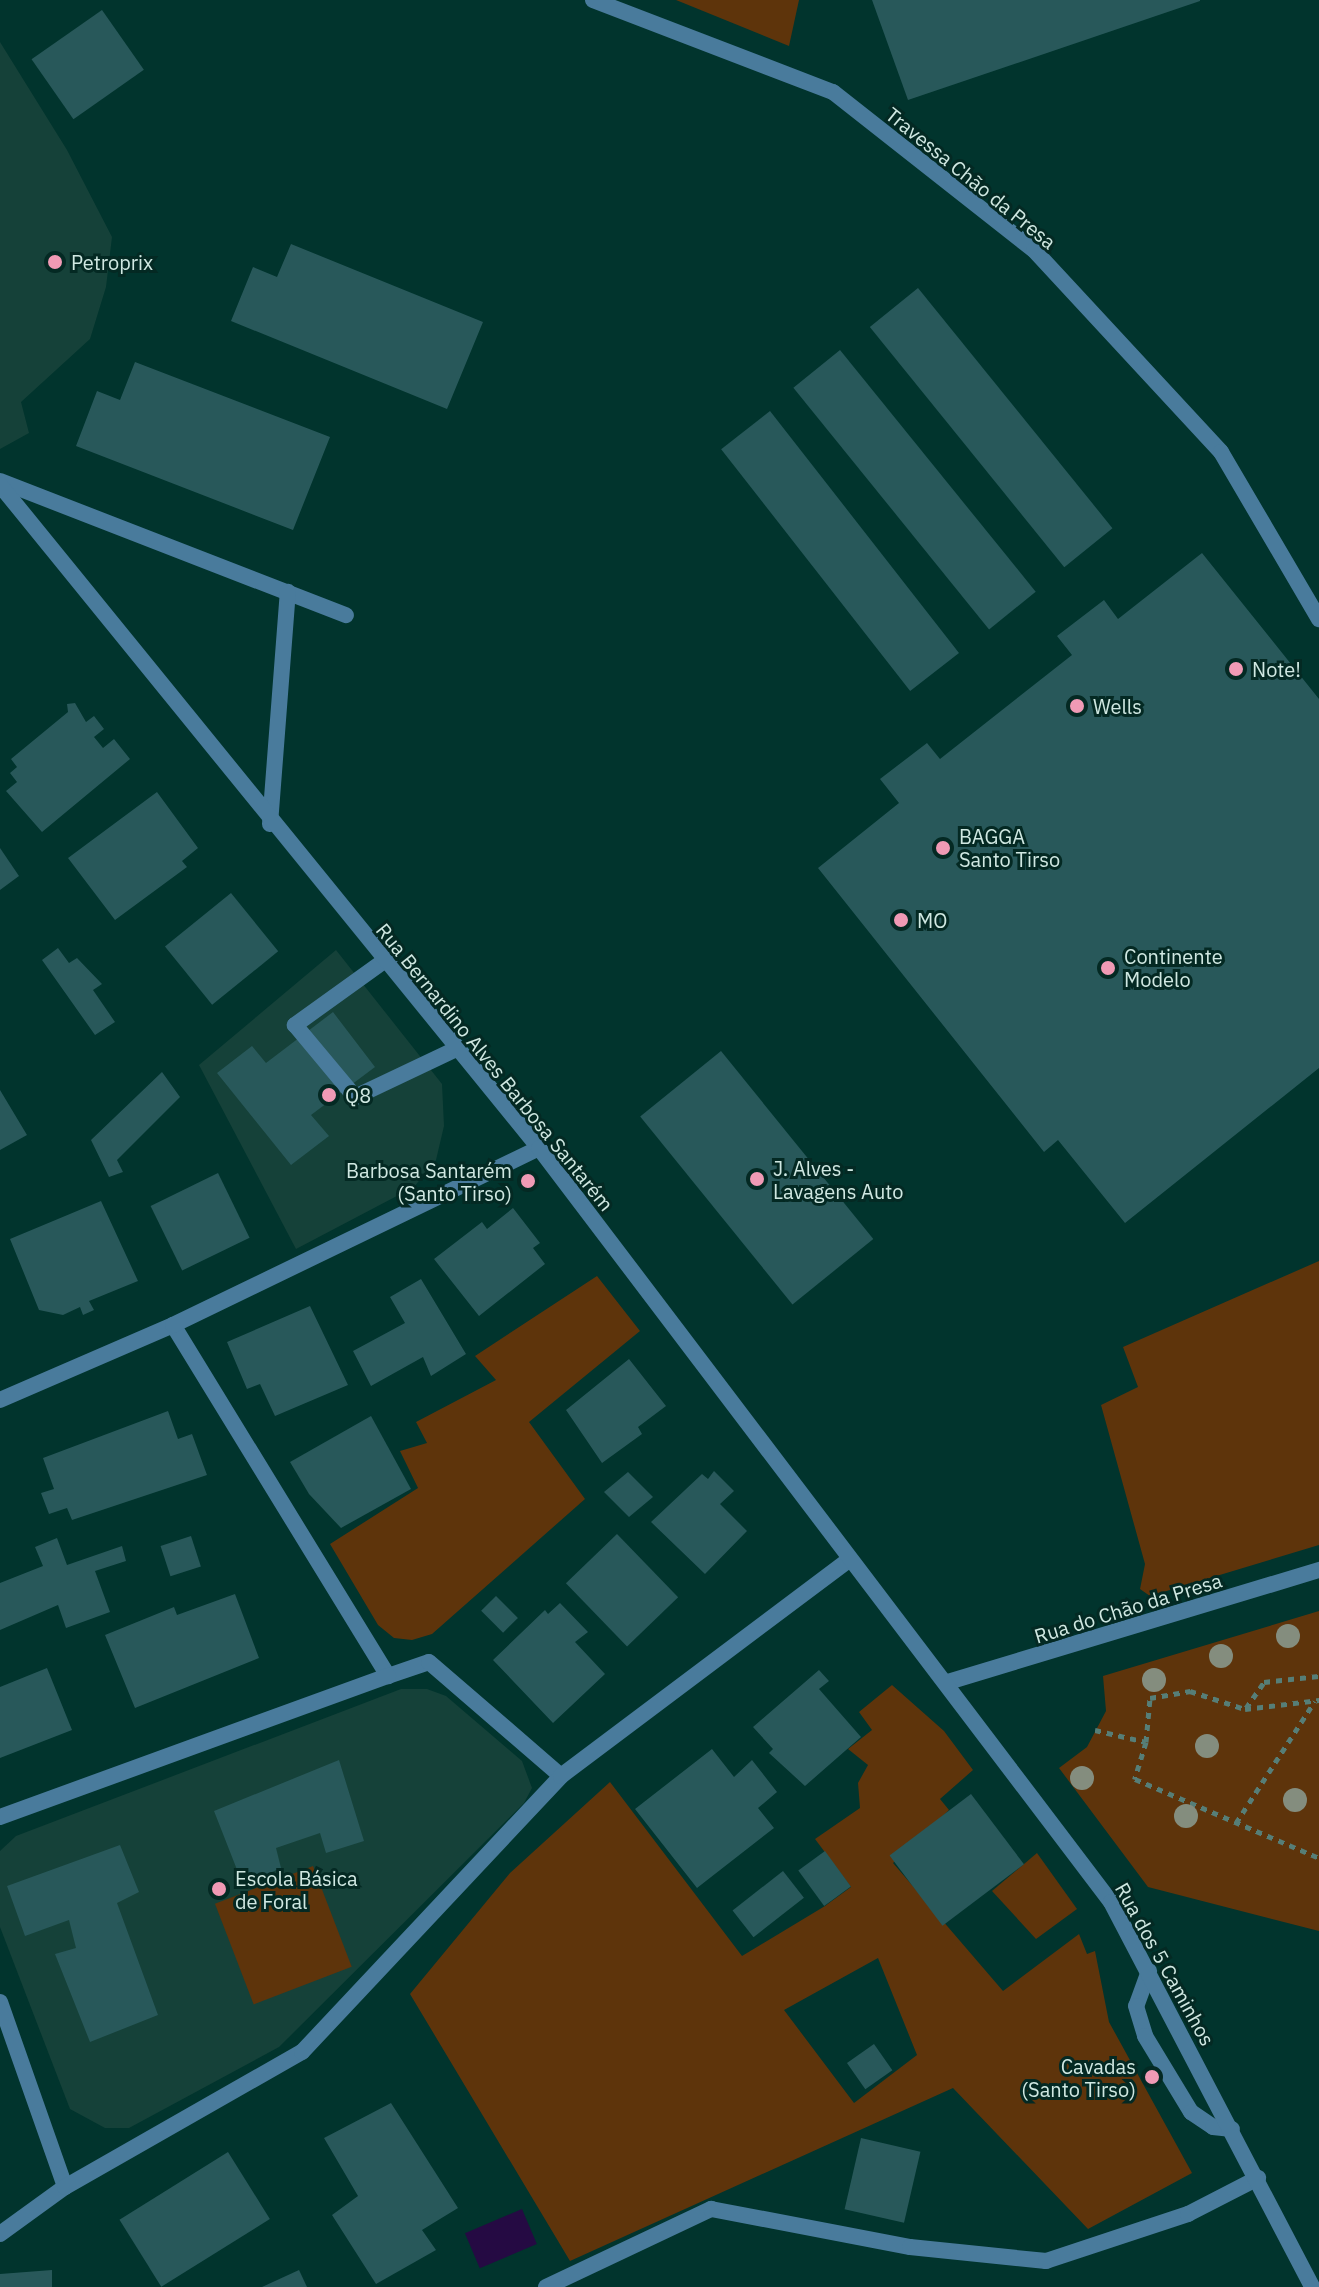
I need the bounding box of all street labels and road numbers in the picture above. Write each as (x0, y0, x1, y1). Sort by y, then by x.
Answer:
street label: Travessa Chão da Presa (881, 102, 1061, 254)
street label: Rua Bernardino Alves Barbosa Santarém (371, 918, 619, 1216)
street label: Rua do Chão da Presa (1031, 1568, 1225, 1648)
street label: Rua dos 5 Caminhos (1110, 1878, 1220, 2050)

